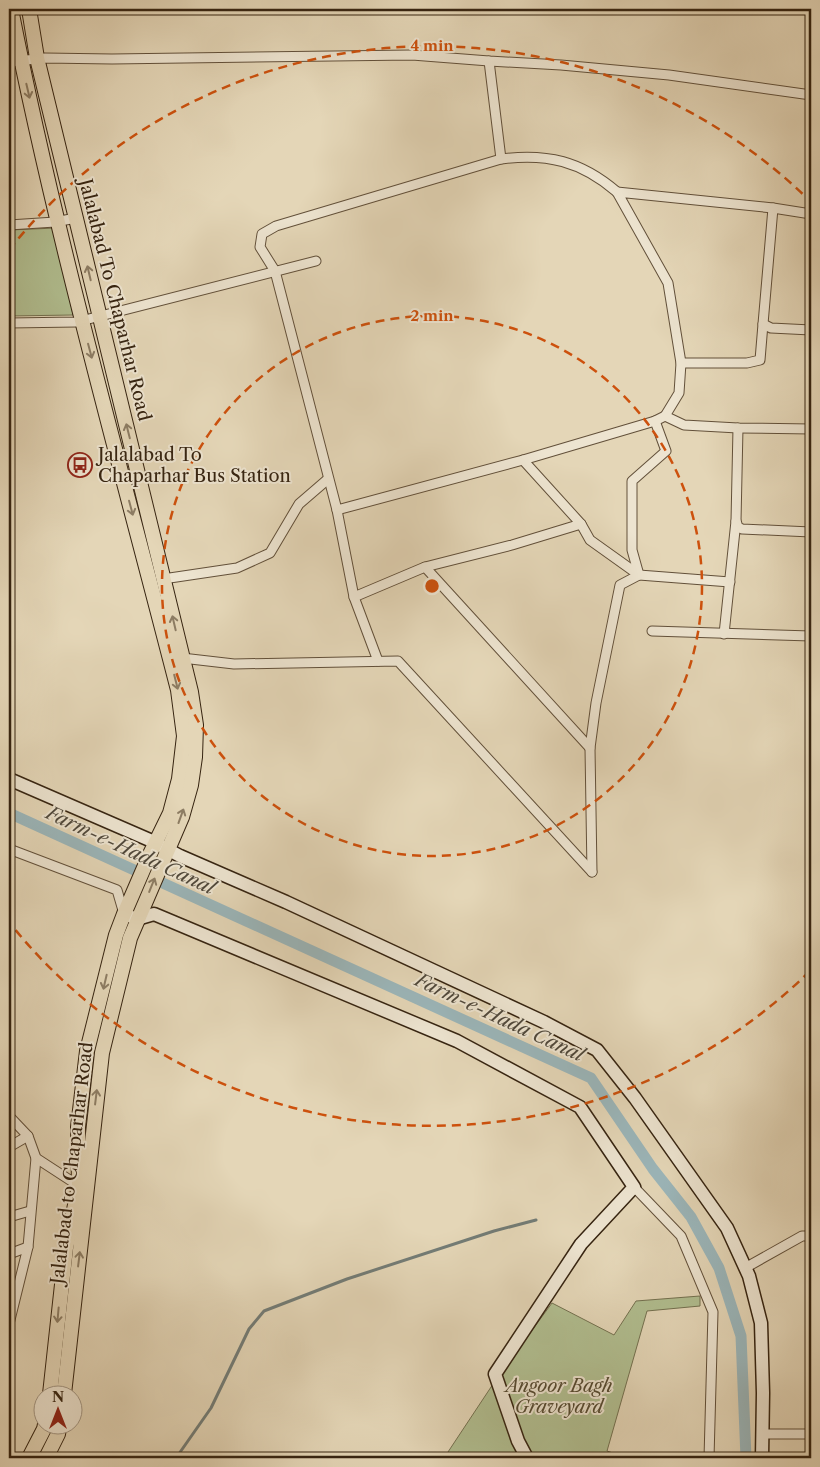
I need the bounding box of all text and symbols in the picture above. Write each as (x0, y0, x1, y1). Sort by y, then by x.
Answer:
text: 4 min (410, 36, 454, 55)
one-way arrow (24, 82, 33, 98)
street label: Jalalabad To Chaparhar Road (74, 174, 156, 423)
one-way arrow (84, 266, 93, 282)
text: 2 min (410, 306, 454, 325)
one-way arrow (86, 342, 96, 358)
one-way arrow (123, 423, 132, 439)
place label: Jalalabad To Chaparhar Bus Station (95, 444, 291, 487)
bus stop icon: Jalalabad To Chaparhar Bus Station (67, 452, 93, 478)
one-way arrow (127, 500, 136, 516)
centre of rings (423, 577, 441, 595)
one-way arrow (169, 615, 178, 631)
one-way arrow (172, 674, 181, 690)
water label: Farm-e-Hada Canal (41, 800, 221, 900)
one-way arrow (177, 809, 186, 824)
one-way arrow (148, 878, 157, 893)
water label: Farm-e-Hada Canal (410, 967, 590, 1067)
one-way arrow (100, 974, 109, 990)
street label: Jalalabad to Chaparhar Road (46, 1041, 98, 1288)
one-way arrow (91, 1090, 101, 1106)
one-way arrow (74, 1251, 84, 1267)
one-way arrow (53, 1307, 63, 1323)
park label: Angoor Bagh Graveyard (502, 1375, 613, 1418)
north arrow (32, 1384, 82, 1434)
text: N (52, 1388, 64, 1406)

